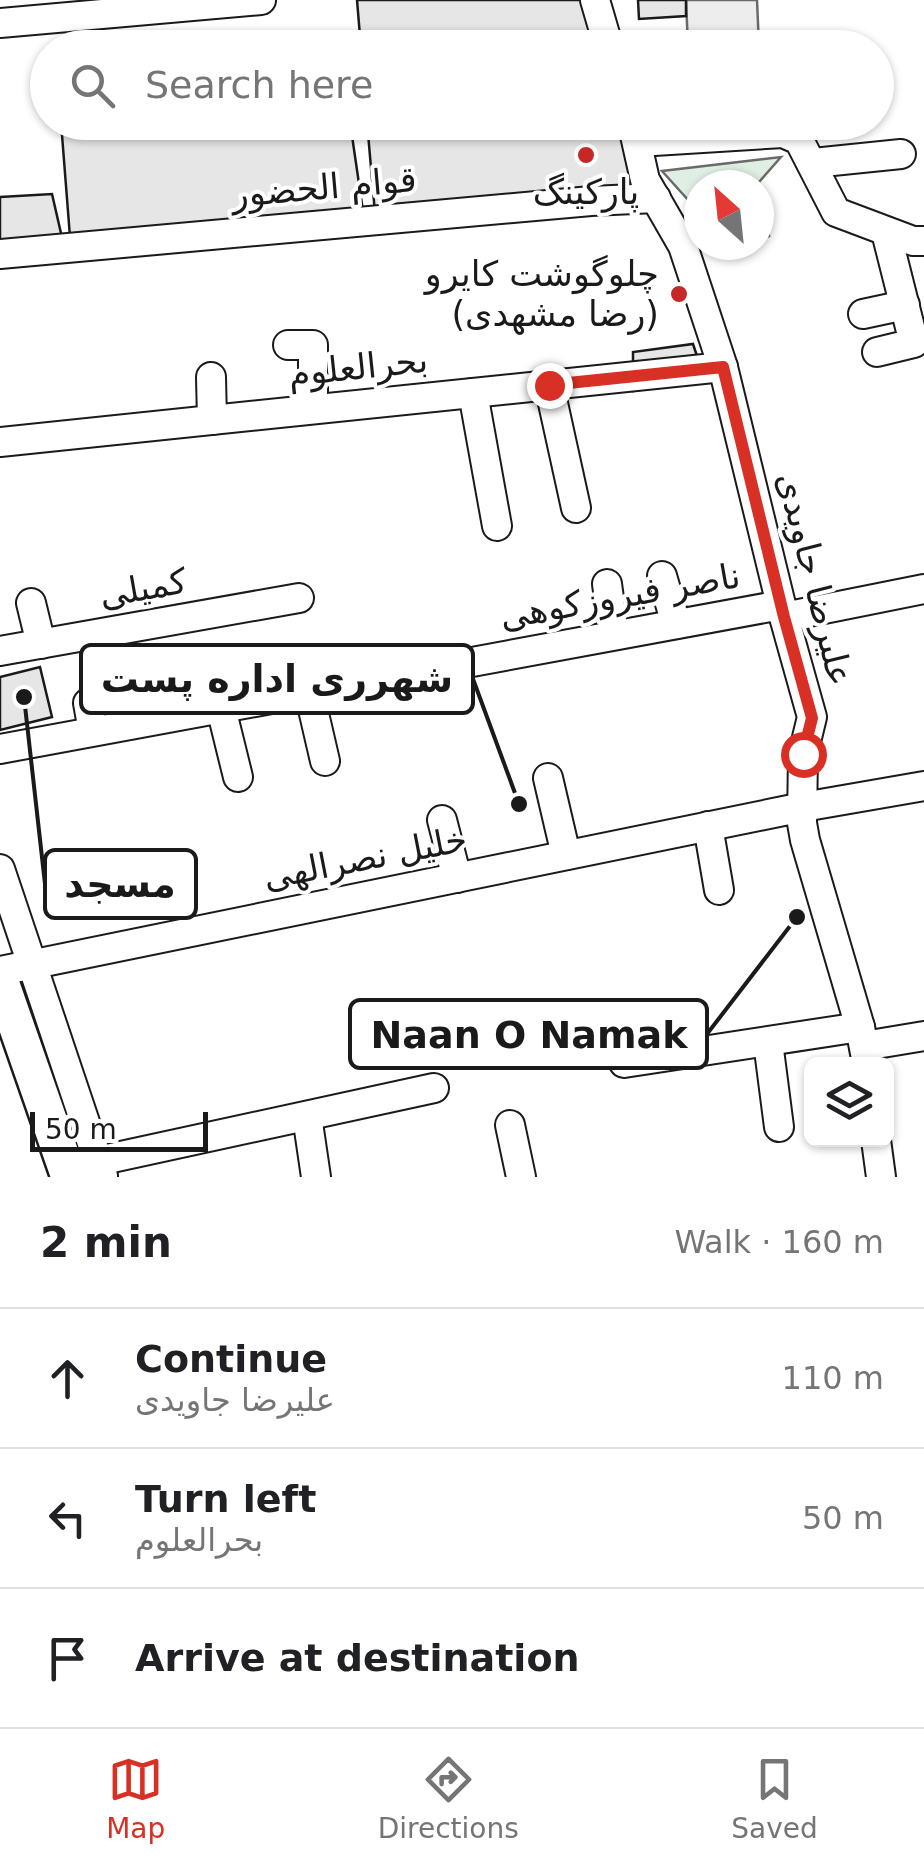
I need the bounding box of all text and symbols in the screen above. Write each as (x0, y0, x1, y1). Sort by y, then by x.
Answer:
search box (30, 30, 894, 140)
icon: search (65, 58, 120, 113)
text: Search here (145, 63, 373, 107)
marker: پارکینگ (575, 144, 597, 166)
street label: قوام الحضور (228, 159, 418, 216)
north arrow (684, 170, 774, 260)
place label: پارکینگ (533, 172, 639, 213)
place label: چلوگوشت کایرو (رضا مشهدی) (423, 254, 659, 335)
marker: چلوگوشت کایرو (رضا مشهدی) (668, 283, 690, 305)
street label: بحرالعلوم (286, 340, 430, 395)
route end (527, 363, 573, 409)
street label: علیرضا جاویدی (768, 468, 861, 690)
street label: ناصر فیروزکوهی (497, 555, 743, 638)
street label: کمیلی (96, 561, 190, 615)
callout: شهرری اداره پست (81, 645, 473, 713)
text: شهرری اداره پست (101, 657, 453, 701)
route start (781, 732, 827, 778)
street label: خلیل نصرالهی (260, 819, 470, 898)
callout: مسجد (45, 850, 196, 918)
text: مسجد (64, 862, 176, 906)
callout: Naan O Namak (350, 1000, 707, 1068)
text: Naan O Namak (371, 1013, 688, 1057)
map controls (804, 1057, 894, 1147)
button: layers (804, 1057, 894, 1147)
scale bar (30, 1107, 208, 1152)
text: 50 m (45, 1113, 117, 1146)
text: 2 min (40, 1218, 172, 1267)
text: Walk · 160 m (674, 1223, 884, 1261)
text: Continue (135, 1337, 327, 1381)
icon: ahead (40, 1351, 95, 1406)
text: 110 m (782, 1359, 884, 1397)
text: علیرضا جاویدی (135, 1381, 335, 1419)
text: Turn left (135, 1477, 316, 1521)
icon: left (40, 1491, 95, 1546)
text: 50 m (802, 1499, 884, 1537)
text: بحرالعلوم (135, 1521, 263, 1559)
icon: arrive (40, 1631, 95, 1686)
text: Arrive at destination (135, 1636, 580, 1680)
tab: Map (106, 1752, 165, 1845)
tab: Directions (378, 1752, 519, 1845)
tab: Saved (731, 1752, 818, 1845)

